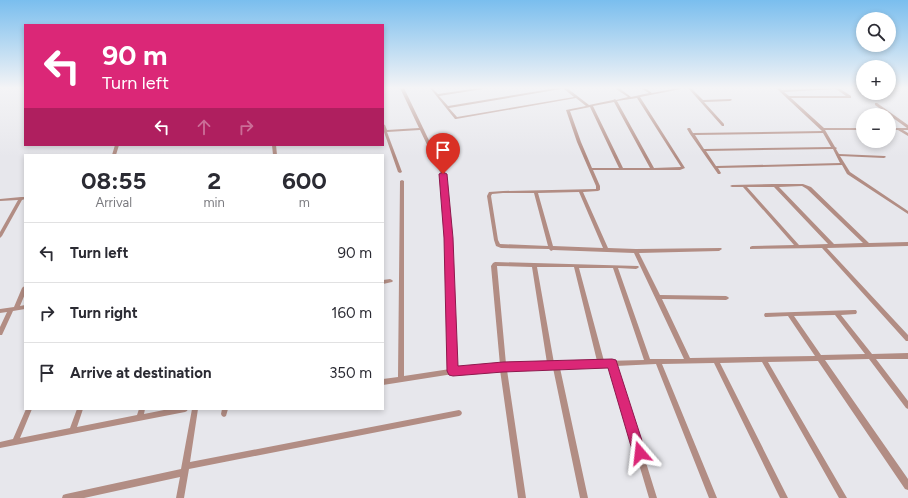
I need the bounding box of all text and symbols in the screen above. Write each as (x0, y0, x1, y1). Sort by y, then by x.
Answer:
map controls (856, 12, 896, 148)
button: search (856, 12, 896, 52)
text: 90 m (102, 38, 167, 72)
icon: left (36, 40, 88, 92)
button: + (856, 60, 896, 100)
text: Turn left (102, 72, 169, 94)
button: − (856, 108, 896, 148)
icon: left (151, 116, 173, 138)
icon: ahead (193, 116, 215, 138)
icon: right (235, 116, 257, 138)
pin (426, 133, 460, 174)
icon: arrive (432, 139, 454, 161)
text: 08:55 (81, 166, 146, 195)
text: 2 (207, 166, 221, 195)
text: 600 (282, 166, 327, 195)
text: Arrival (95, 195, 132, 210)
text: min (203, 195, 225, 210)
text: m (299, 195, 310, 210)
icon: left (36, 242, 58, 264)
text: Turn left (70, 244, 128, 262)
text: 90 m (337, 244, 372, 262)
icon: right (36, 302, 58, 324)
text: Turn right (70, 304, 138, 322)
text: 160 m (331, 304, 372, 322)
icon: arrive (36, 362, 58, 384)
text: Arrive at destination (70, 364, 211, 382)
text: 350 m (329, 364, 372, 382)
position arrow (619, 432, 661, 474)

